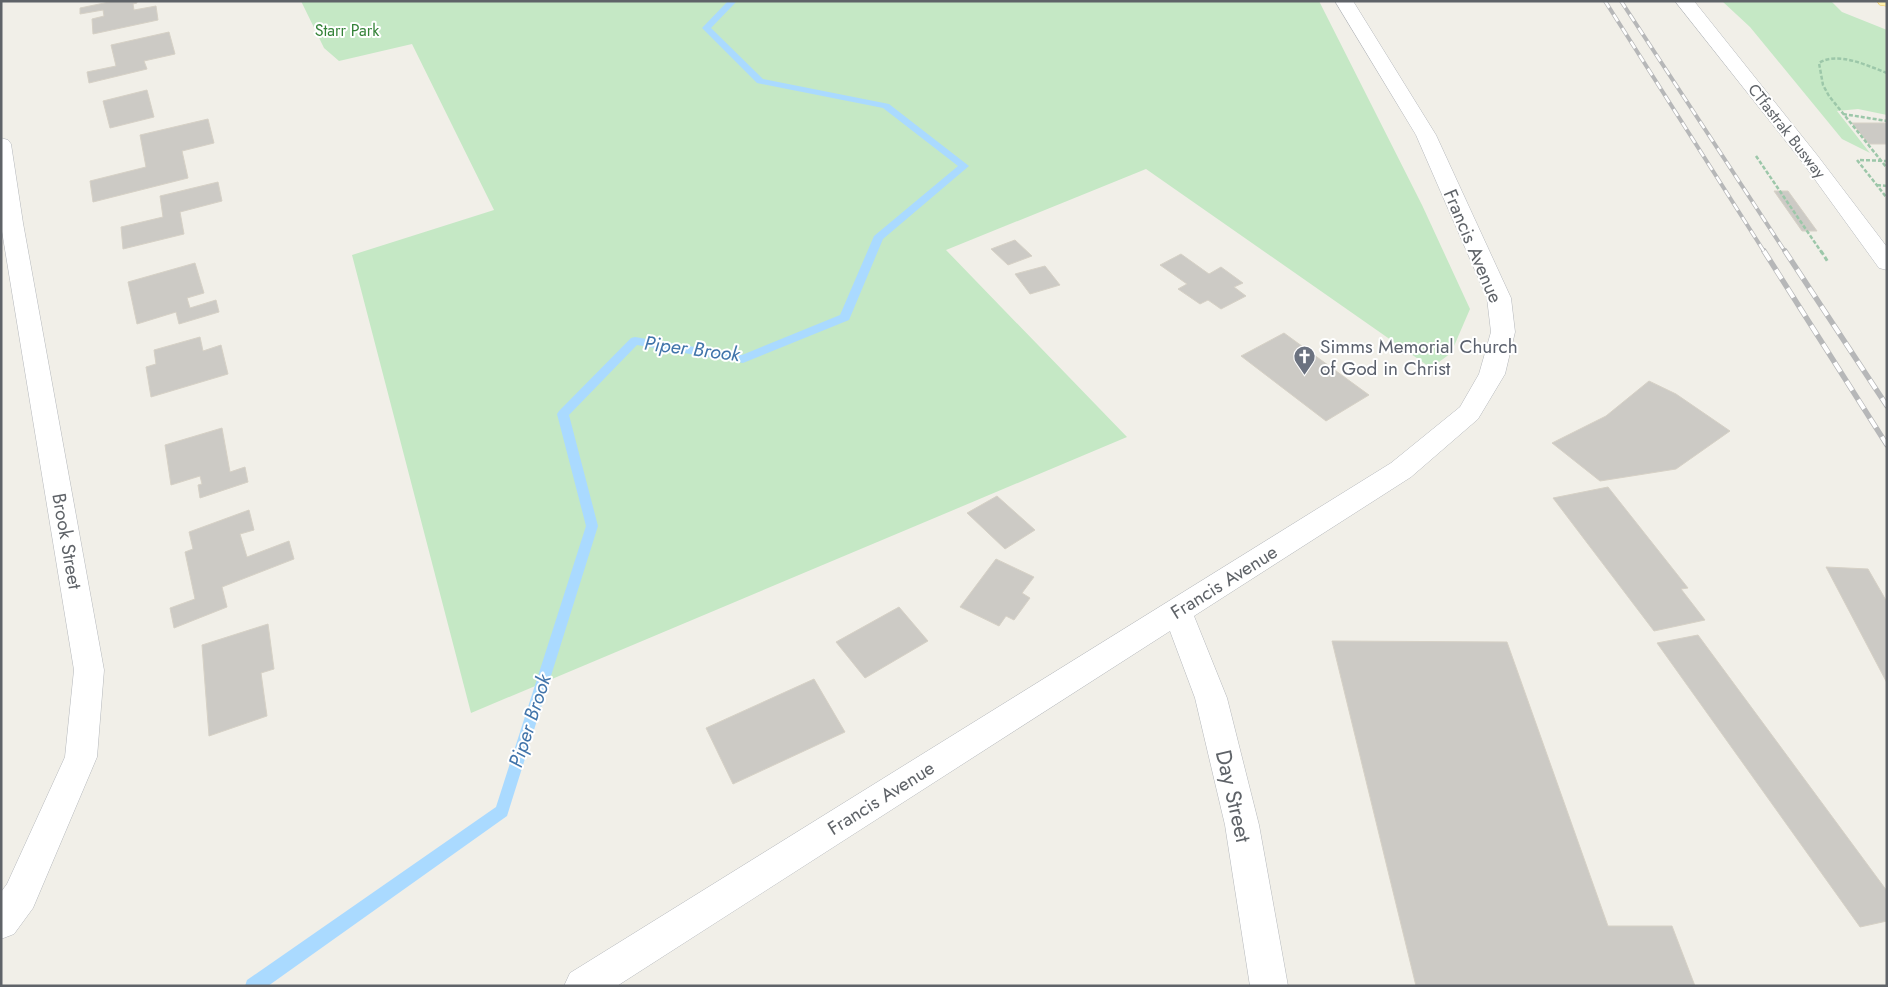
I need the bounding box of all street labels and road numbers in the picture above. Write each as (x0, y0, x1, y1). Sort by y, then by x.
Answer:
street label: CTfastrak Busway (1743, 79, 1832, 184)
street label: Francis Avenue (1437, 185, 1509, 307)
street label: Brook Street (45, 491, 89, 592)
street label: Francis Avenue (1165, 538, 1283, 626)
street label: Day Street (1208, 746, 1260, 846)
street label: Francis Avenue (822, 754, 940, 842)

